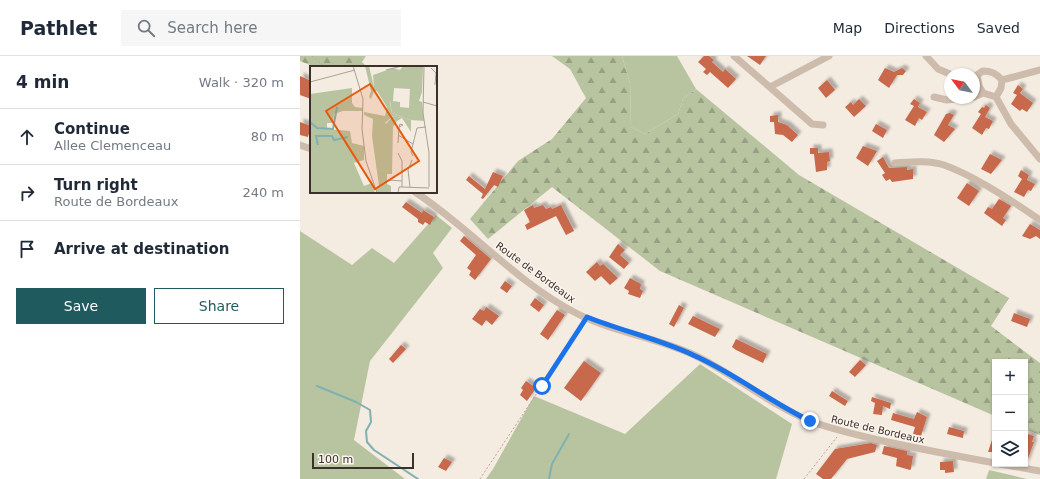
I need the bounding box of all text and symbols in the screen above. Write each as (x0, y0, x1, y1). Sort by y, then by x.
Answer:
search box (121, 10, 401, 46)
text: Pathlet (20, 17, 97, 39)
icon: search (135, 17, 157, 39)
text: Search here (167, 19, 257, 37)
text: Map (833, 20, 862, 36)
text: Directions (884, 20, 955, 36)
text: Saved (977, 20, 1020, 36)
inset map (310, 66, 437, 193)
north arrow (944, 68, 980, 104)
text: 4 min (16, 72, 69, 92)
text: Walk · 320 m (199, 75, 284, 90)
text: Continue (54, 120, 130, 138)
icon: ahead (16, 126, 38, 148)
text: 80 m (251, 129, 284, 144)
text: Allee Clemenceau (54, 138, 171, 153)
text: Turn right (54, 176, 138, 194)
icon: right (16, 182, 38, 204)
text: 240 m (242, 185, 284, 200)
text: Route de Bordeaux (54, 194, 178, 209)
icon: arrive (16, 238, 38, 260)
text: Arrive at destination (54, 240, 229, 258)
street label: Route de Bordeaux (494, 240, 578, 305)
button: Save (16, 288, 146, 324)
button: Share (154, 288, 284, 324)
map controls (992, 359, 1028, 467)
button: + (992, 359, 1028, 395)
route start (533, 377, 551, 395)
button: − (992, 395, 1028, 431)
route end (801, 412, 819, 430)
street label: Route de Bordeaux (830, 413, 926, 446)
button: layers (992, 431, 1028, 467)
scale bar (312, 451, 414, 470)
text: 100 m (318, 453, 353, 466)

